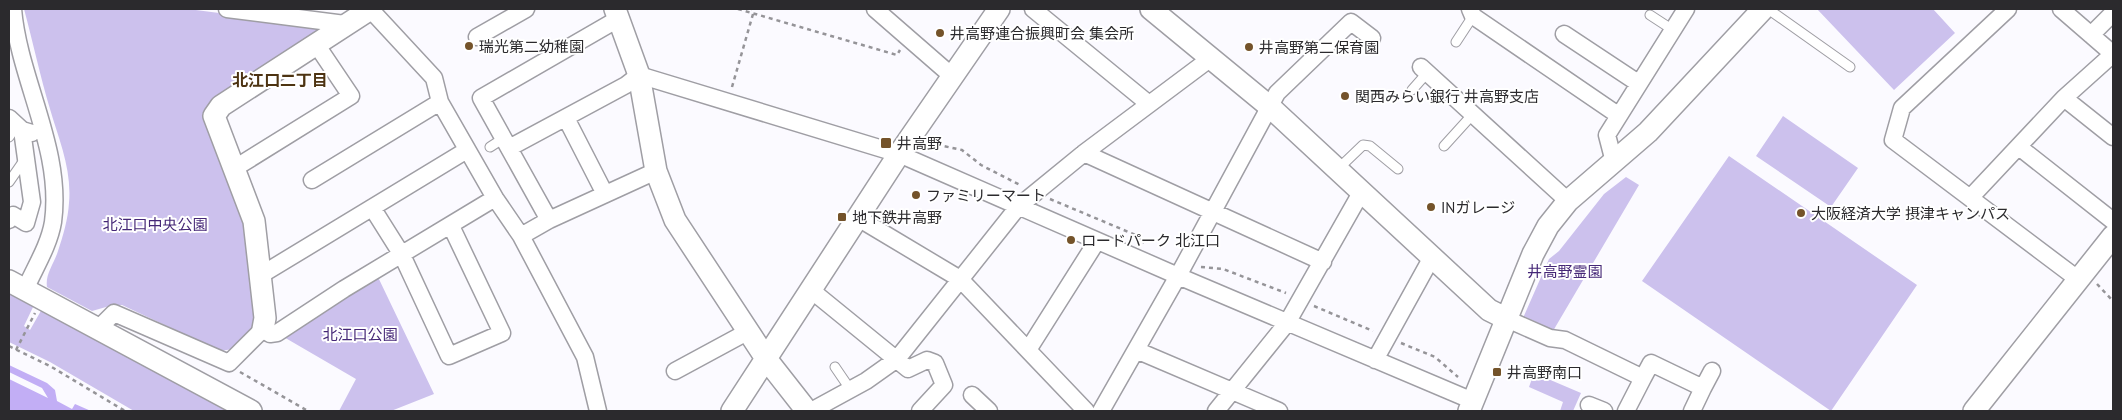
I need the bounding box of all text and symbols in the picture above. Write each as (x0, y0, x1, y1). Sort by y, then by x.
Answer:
place label: 井高野連合振興町会 集会所 (950, 24, 1134, 43)
marker: 井高野連合振興町会 集会所 (934, 27, 946, 39)
place label: 瑞光第二幼稚園 (479, 37, 584, 56)
place label: 井高野第二保育園 (1259, 38, 1379, 57)
marker: 瑞光第二幼稚園 (463, 40, 475, 52)
marker: 井高野第二保育園 (1243, 41, 1255, 53)
district label: 北江口二丁目 (232, 70, 328, 90)
place label: 関西みらい銀行 井高野支店 (1355, 87, 1539, 106)
marker: 関西みらい銀行 井高野支店 (1339, 90, 1351, 102)
place label: 井高野 (897, 134, 942, 153)
marker: 井高野 (879, 136, 893, 150)
place label: ファミリーマート (926, 186, 1046, 205)
marker: ファミリーマート (910, 189, 922, 201)
place label: INガレージ (1441, 198, 1515, 217)
marker: INガレージ (1425, 201, 1437, 213)
place label: 大阪経済大学 摂津キャンパス (1811, 204, 2010, 223)
marker: 大阪経済大学 摂津キャンパス (1795, 207, 1807, 219)
place label: 地下鉄井高野 (852, 208, 942, 227)
marker: 地下鉄井高野 (836, 211, 848, 223)
park label: 北江口中央公園 (102, 215, 208, 234)
place label: ロードパーク 北江口 (1081, 231, 1220, 250)
marker: ロードパーク 北江口 (1065, 234, 1077, 246)
park label: 井高野霊園 (1527, 262, 1603, 281)
park label: 北江口公園 (322, 325, 398, 344)
place label: 井高野南口 (1507, 363, 1582, 382)
marker: 井高野南口 (1491, 366, 1503, 378)

